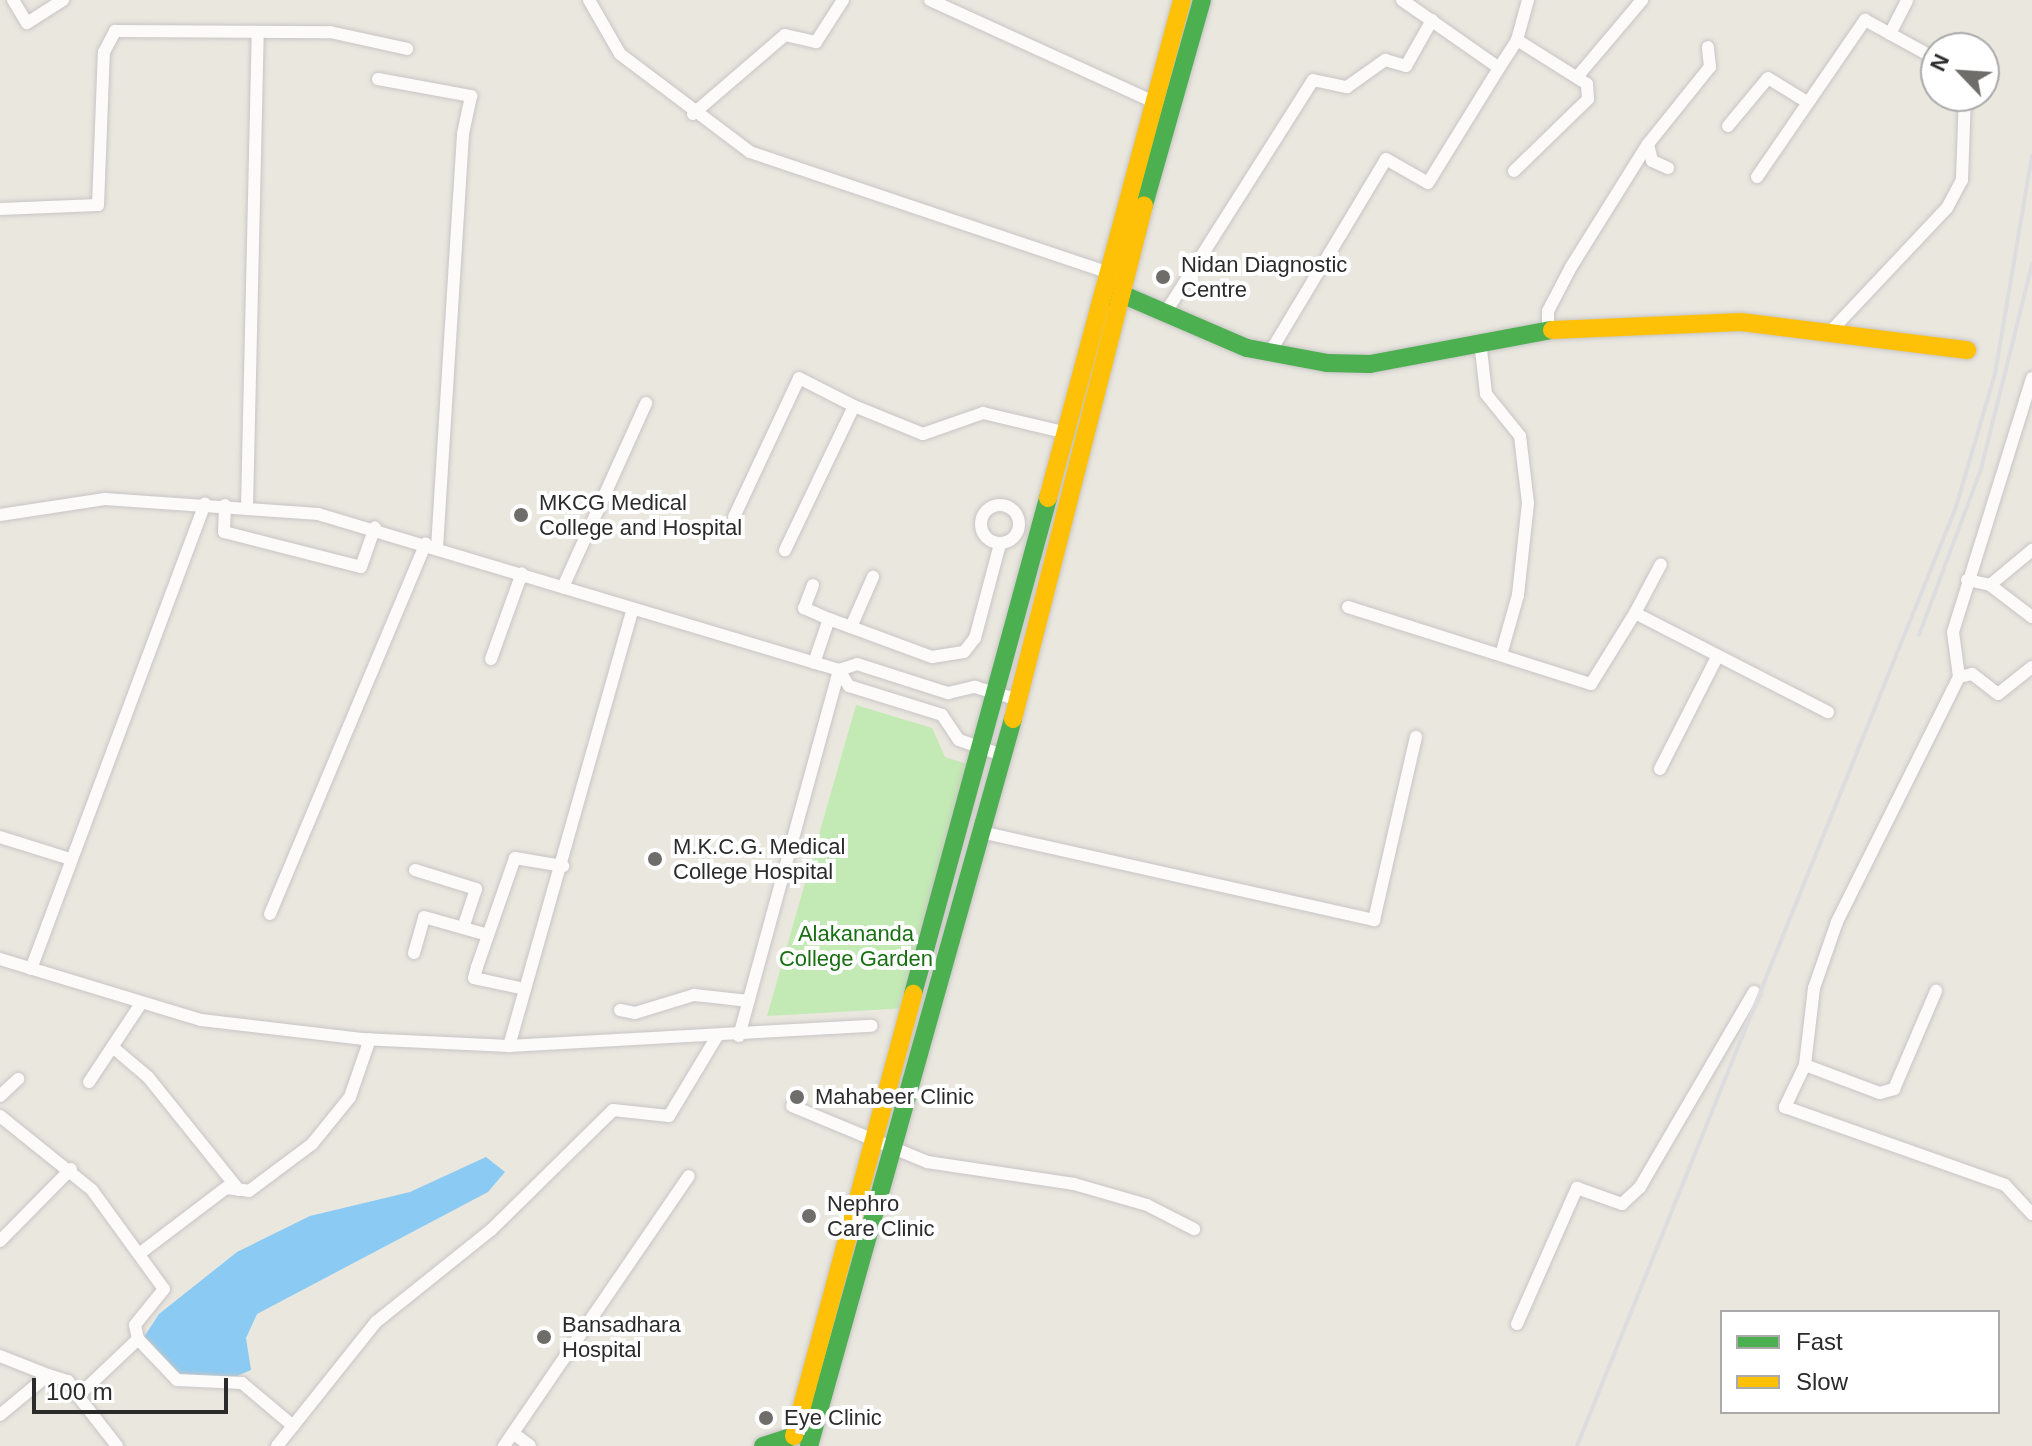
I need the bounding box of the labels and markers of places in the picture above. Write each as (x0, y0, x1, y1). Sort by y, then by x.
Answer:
place label: Nidan Diagnostic Centre (1181, 251, 1347, 302)
marker: Nidan Diagnostic Centre (1152, 266, 1174, 288)
place label: MKCG Medical College and Hospital (539, 489, 742, 540)
marker: MKCG Medical College and Hospital (510, 504, 532, 526)
place label: M.K.C.G. Medical College Hospital (673, 833, 845, 884)
marker: M.K.C.G. Medical College Hospital (644, 848, 666, 870)
place label: Mahabeer Clinic (815, 1084, 974, 1110)
marker: Mahabeer Clinic (786, 1086, 808, 1108)
place label: Nephro Care Clinic (827, 1190, 935, 1242)
marker: Nephro Care Clinic (798, 1205, 820, 1227)
place label: Bansadhara Hospital (562, 1311, 681, 1362)
marker: Bansadhara Hospital (533, 1326, 555, 1348)
place label: Eye Clinic (784, 1405, 882, 1431)
marker: Eye Clinic (755, 1407, 777, 1429)

